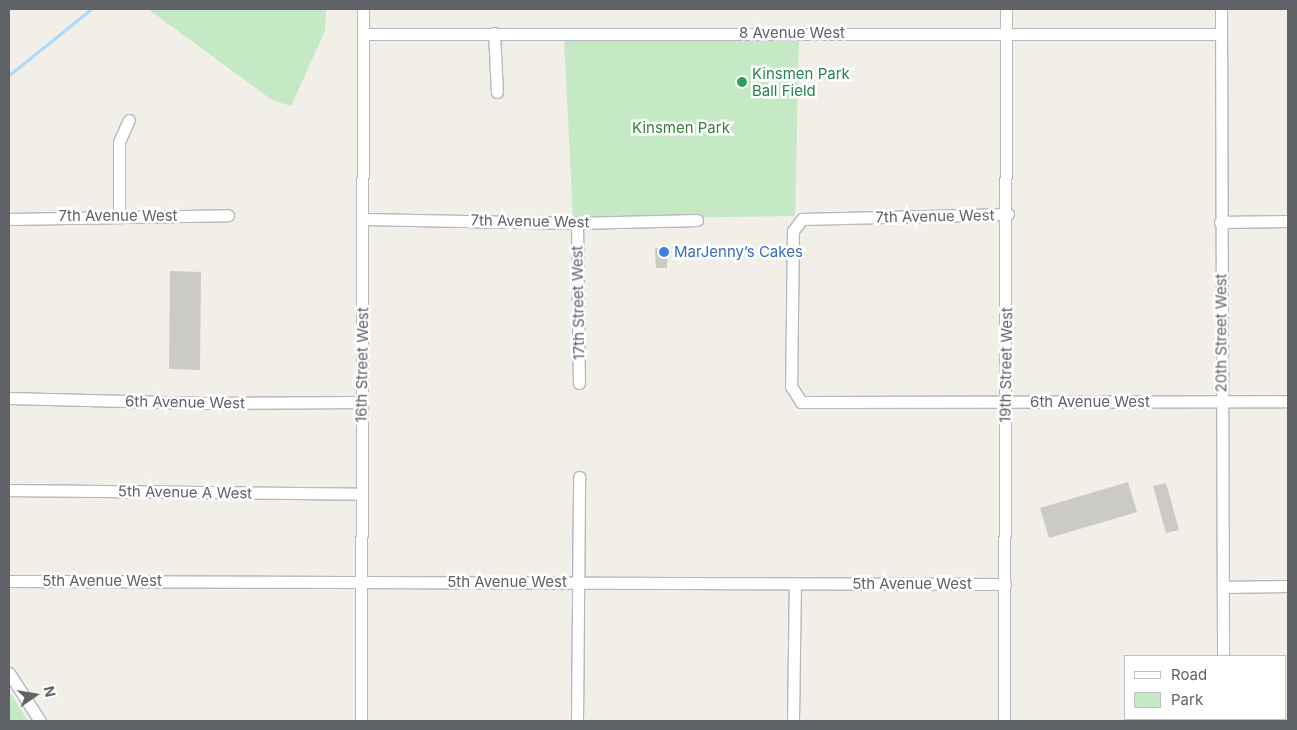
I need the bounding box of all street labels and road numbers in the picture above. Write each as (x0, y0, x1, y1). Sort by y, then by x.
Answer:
street label: 8 Avenue West (739, 24, 845, 42)
street label: 7th Avenue West (875, 206, 995, 226)
street label: 7th Avenue West (59, 207, 177, 225)
street label: 7th Avenue West (470, 211, 590, 231)
street label: 17th Street West (568, 245, 588, 361)
street label: 20th Street West (1212, 274, 1230, 392)
street label: 16th Street West (352, 307, 372, 423)
street label: 19th Street West (996, 307, 1016, 423)
street label: 6th Avenue West (125, 392, 245, 412)
street label: 6th Avenue West (1030, 393, 1150, 411)
street label: 5th Avenue A West (118, 482, 252, 502)
street label: 5th Avenue West (42, 572, 162, 590)
street label: 5th Avenue West (447, 573, 567, 591)
street label: 5th Avenue West (852, 575, 972, 593)

